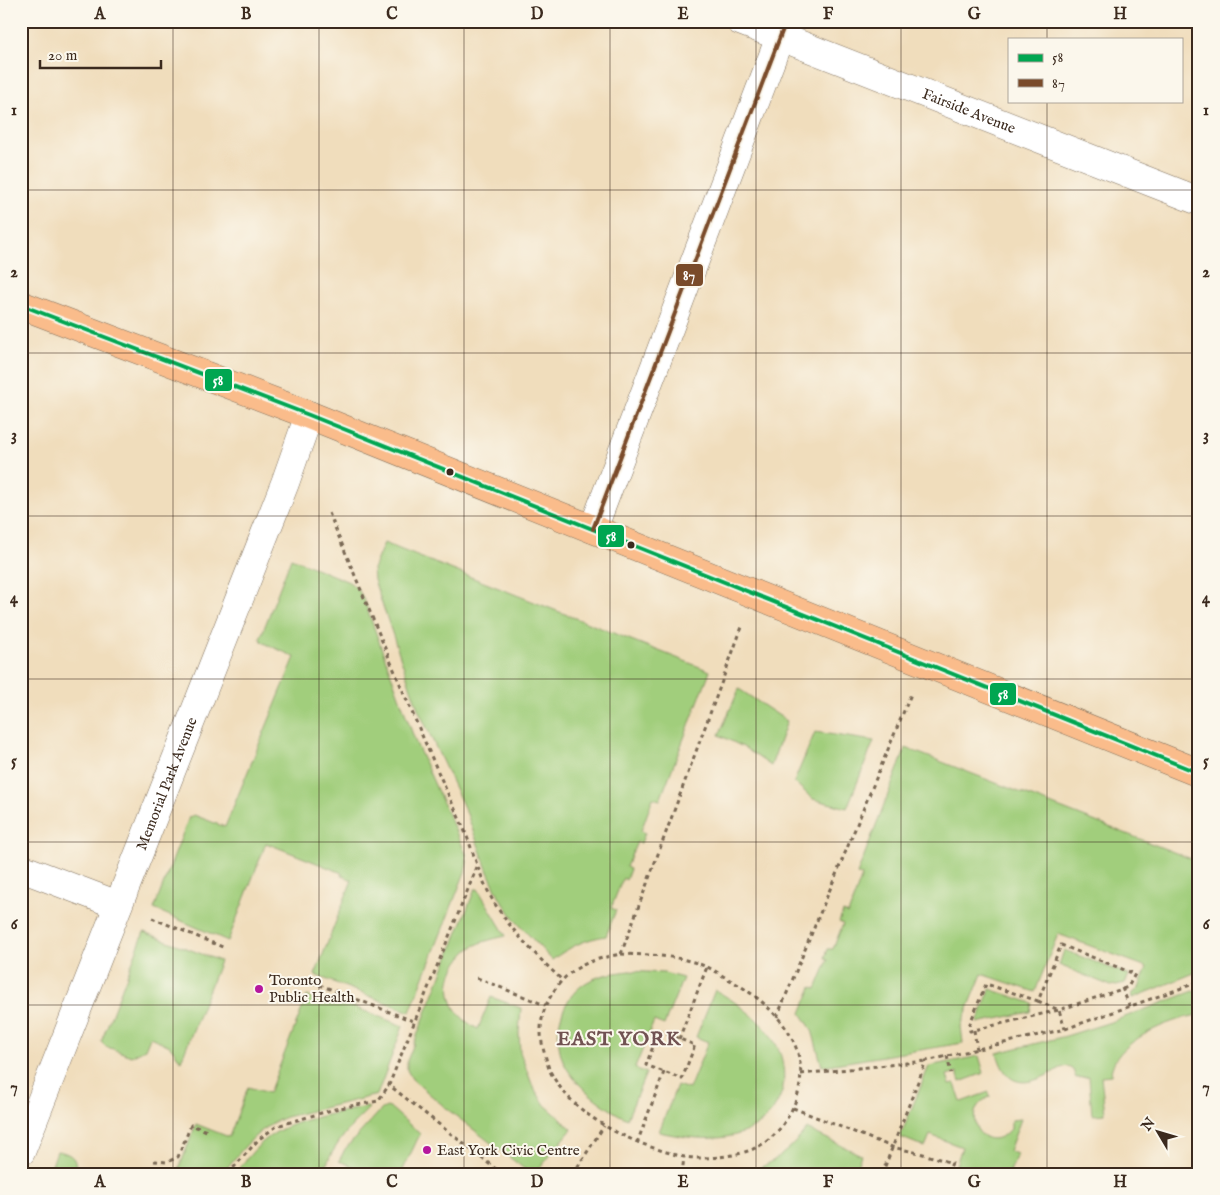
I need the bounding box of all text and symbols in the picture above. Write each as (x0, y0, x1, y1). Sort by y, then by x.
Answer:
text: A (94, 5, 107, 25)
text: B (241, 5, 252, 25)
text: C (386, 5, 398, 25)
text: D (531, 5, 544, 25)
text: E (677, 5, 689, 25)
text: F (823, 5, 834, 25)
text: G (968, 5, 981, 25)
text: H (1113, 5, 1127, 25)
scale bar (40, 38, 161, 70)
legend (1008, 38, 1182, 102)
text: 20 m (48, 46, 78, 65)
text: 58 (1052, 48, 1063, 67)
text: 87 (1052, 74, 1065, 93)
street label: Fairside Avenue (920, 84, 1018, 138)
text: 1 (11, 101, 17, 121)
text: 1 (1203, 101, 1209, 121)
text: 2 (10, 263, 18, 283)
line badge: 87 (675, 263, 704, 287)
text: 2 (1202, 263, 1210, 283)
text: 87 (683, 267, 695, 285)
line badge: 58 (204, 368, 233, 392)
text: 58 (213, 372, 224, 390)
text: 3 (11, 426, 17, 446)
text: 3 (1203, 426, 1209, 446)
unlabelled marker (445, 467, 455, 477)
line badge: 58 (597, 524, 625, 548)
text: 58 (606, 528, 617, 546)
unlabelled marker (626, 540, 636, 550)
text: 4 (10, 589, 19, 609)
text: 4 (1202, 589, 1211, 609)
line badge: 58 (989, 682, 1017, 706)
text: 58 (998, 686, 1009, 704)
street label: Memorial Park Avenue (132, 714, 201, 853)
text: 5 (11, 752, 17, 772)
text: 5 (1203, 752, 1209, 772)
text: 6 (11, 915, 19, 935)
text: 6 (1203, 915, 1211, 935)
place label: Toronto Public Health (269, 971, 354, 1007)
marker: Toronto Public Health (253, 983, 265, 995)
district label: EAST YORK (557, 1027, 682, 1052)
text: 7 (10, 1078, 18, 1098)
text: 7 (1202, 1078, 1210, 1098)
north arrow (1132, 1108, 1182, 1158)
text: N (1137, 1114, 1159, 1136)
place label: East York Civic Centre (437, 1141, 580, 1160)
marker: East York Civic Centre (421, 1144, 433, 1156)
text: A (94, 1173, 107, 1193)
text: B (241, 1173, 252, 1193)
text: C (386, 1173, 398, 1193)
text: D (531, 1173, 544, 1193)
text: E (677, 1173, 689, 1193)
text: F (823, 1173, 834, 1193)
text: G (968, 1173, 981, 1193)
text: H (1113, 1173, 1127, 1193)

